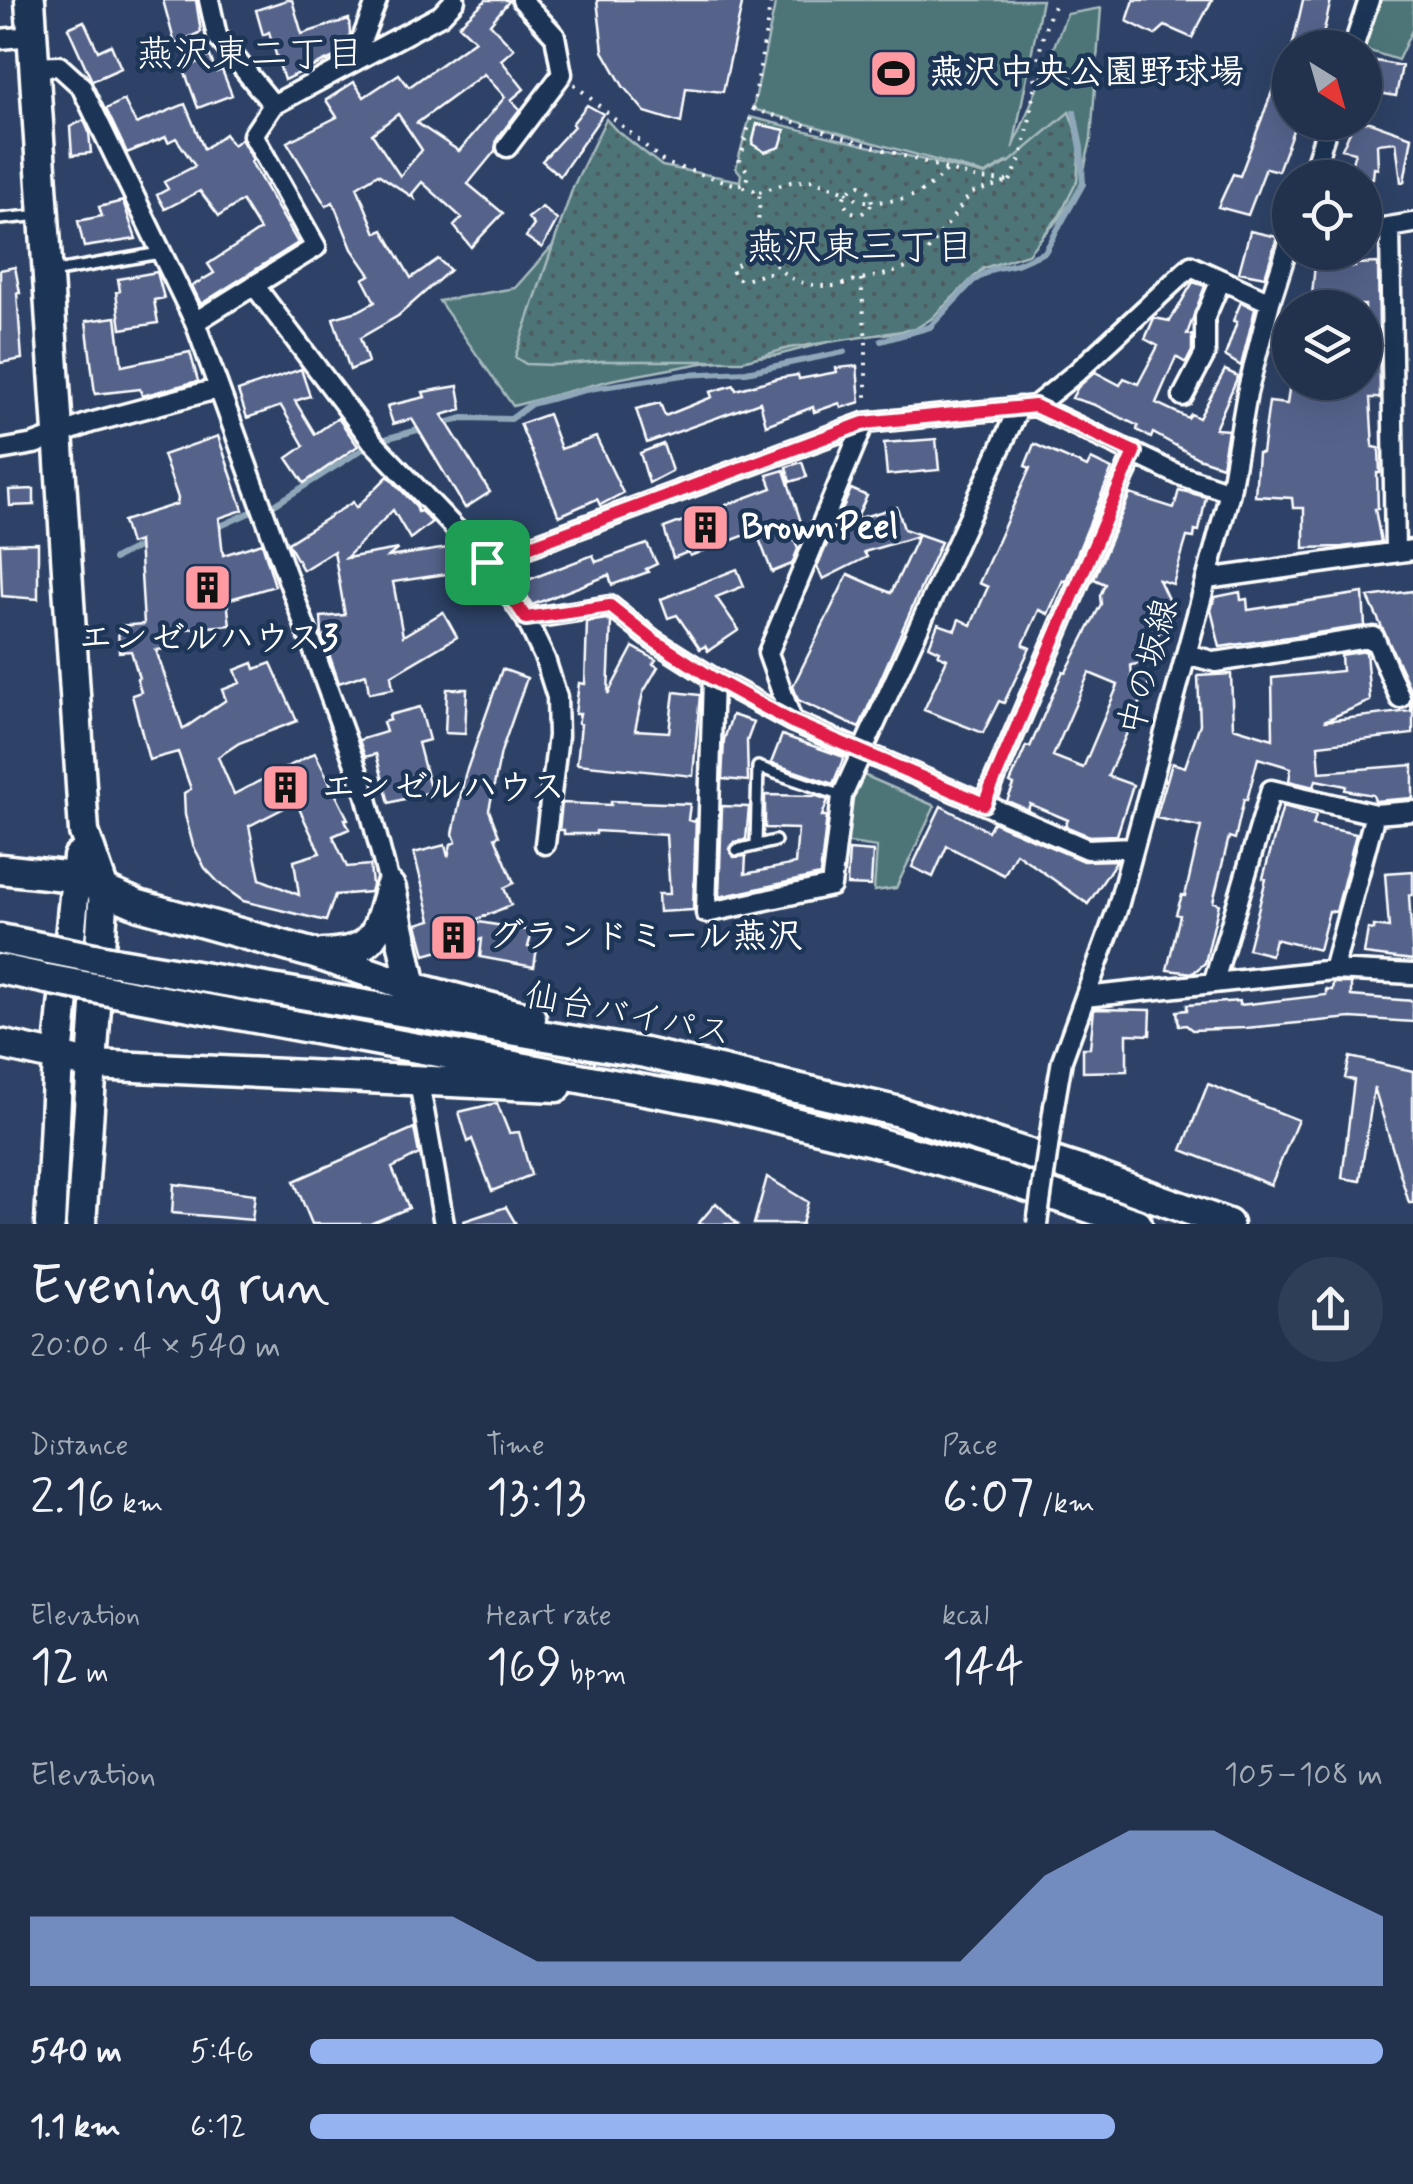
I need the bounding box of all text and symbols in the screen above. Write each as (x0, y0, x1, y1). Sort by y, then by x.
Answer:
north arrow (1272, 30, 1382, 140)
map controls (1272, 30, 1382, 400)
district label: 燕沢東二丁目 (136, 31, 364, 80)
sports icon: 燕沢中央公園野球場 (868, 47, 920, 99)
place label: 燕沢中央公園野球場 (929, 50, 1244, 96)
button: locate (1272, 160, 1382, 270)
district label: 燕沢東三丁目 (746, 224, 974, 273)
button: layers (1272, 290, 1382, 400)
building icon: BrownPeel (680, 502, 732, 554)
place label: BrownPeel (741, 505, 898, 551)
pin (445, 520, 530, 605)
icon: arrive (460, 535, 515, 590)
building icon: エンゼルハウス3 (182, 561, 234, 613)
street label: 中の坂線 (1109, 593, 1189, 741)
place label: エンゼルハウス3 (78, 616, 338, 662)
building icon: エンゼルハウス (260, 762, 312, 814)
place label: エンゼルハウス (321, 765, 565, 811)
building icon: グランドミール燕沢 (428, 911, 480, 963)
place label: グランドミール燕沢 (489, 914, 803, 960)
street label: 仙台バイパス (521, 972, 735, 1058)
text: Evening run (30, 1252, 330, 1324)
button: share (1278, 1257, 1383, 1362)
text: 20:00 · 4 × 540 m (30, 1326, 281, 1368)
text: Distance (30, 1428, 128, 1465)
text: Time (486, 1428, 545, 1465)
text: Pace (942, 1428, 998, 1465)
text: 2.16 (30, 1465, 115, 1531)
text: 13:13 (486, 1465, 586, 1531)
text: 6:07 (942, 1465, 1034, 1531)
text: km (115, 1486, 163, 1523)
text: /km (1034, 1486, 1095, 1523)
text: Elevation (30, 1598, 140, 1635)
text: Heart rate (486, 1598, 612, 1635)
text: kcal (942, 1598, 989, 1635)
text: 12 (30, 1635, 79, 1701)
text: 169 (486, 1635, 562, 1701)
text: 144 (942, 1635, 1024, 1701)
text: m (79, 1656, 109, 1693)
text: bpm (562, 1656, 626, 1693)
text: Elevation (30, 1754, 156, 1796)
text: 105–108 m (1224, 1754, 1383, 1796)
text: 540 m (30, 2031, 122, 2073)
text: 5:46 (190, 2031, 254, 2073)
text: 1.1 km (30, 2106, 121, 2148)
text: 6:12 (190, 2106, 246, 2148)

